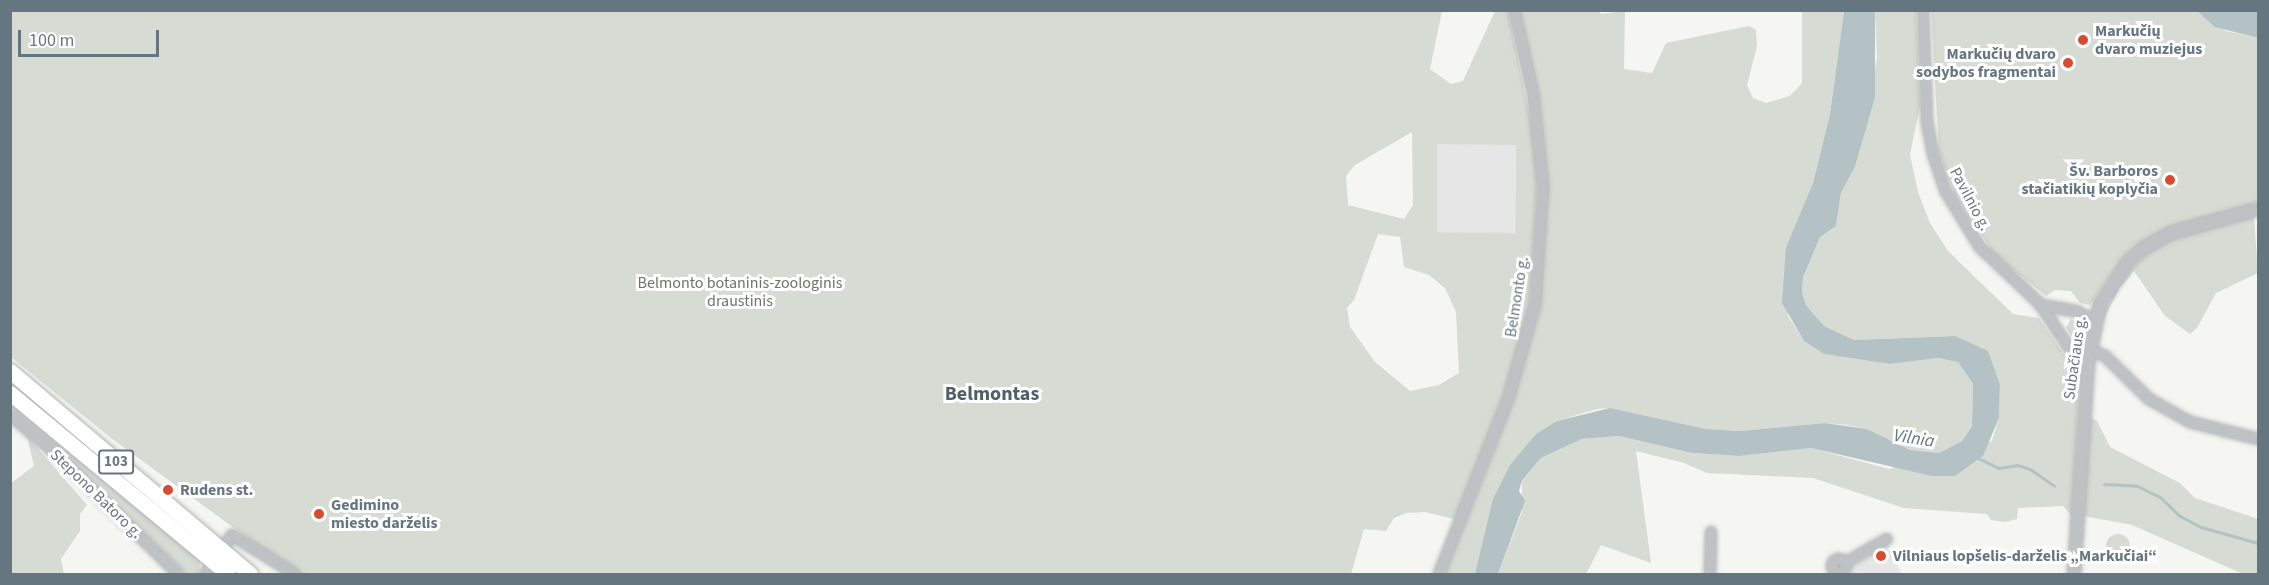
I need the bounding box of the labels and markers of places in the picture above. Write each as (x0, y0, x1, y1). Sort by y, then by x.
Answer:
place label: Markučių dvaro muziejus (2095, 21, 2202, 59)
marker: Markučių dvaro muziejus (2076, 33, 2090, 47)
place label: Markučių dvaro sodybos fragmentai (1916, 44, 2056, 82)
marker: Markučių dvaro sodybos fragmentai (2061, 56, 2075, 70)
place label: Šv. Barboros stačiatikių koplyčia (2021, 161, 2158, 199)
marker: Šv. Barboros stačiatikių koplyčia (2163, 173, 2177, 187)
place label: Rudens st. (180, 480, 253, 500)
marker: Rudens st. (161, 483, 175, 497)
place label: Gedimino miesto darželis (331, 495, 438, 533)
marker: Gedimino miesto darželis (312, 507, 326, 521)
place label: Vilniaus lopšelis-darželis „Markučiai“ (1893, 546, 2157, 566)
marker: Vilniaus lopšelis-darželis „Markučiai“ (1874, 549, 1888, 563)

